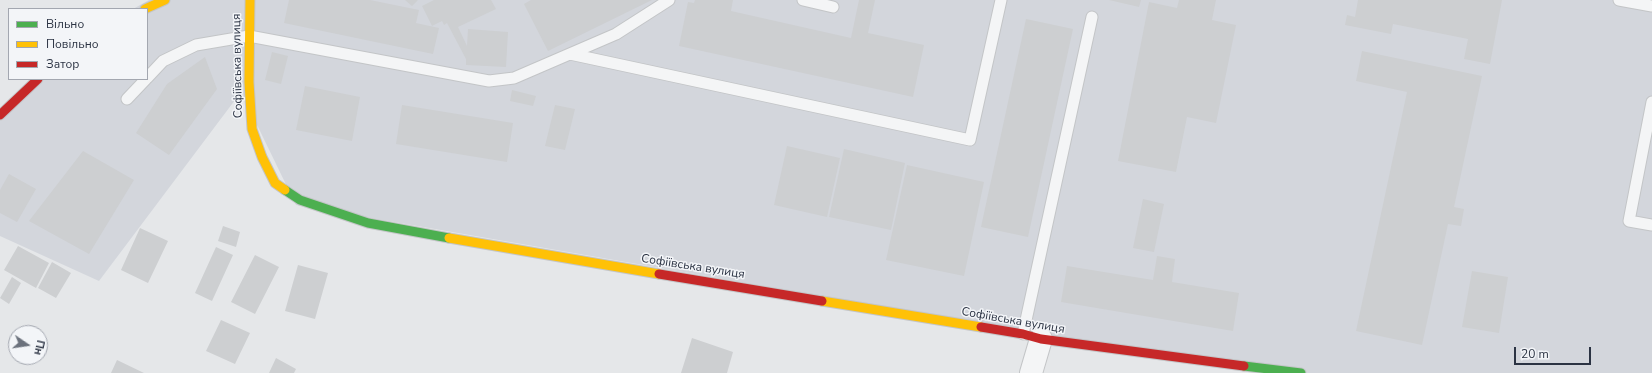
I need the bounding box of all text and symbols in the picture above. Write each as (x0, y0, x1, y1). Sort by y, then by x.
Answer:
legend (8, 8, 148, 80)
street label: Софіївська вулиця (230, 14, 246, 118)
text: Вільно (46, 16, 84, 32)
text: Повільно (46, 36, 99, 52)
text: Затор (46, 56, 79, 72)
street label: Софіївська вулиця (640, 252, 746, 282)
street label: Софіївська вулиця (960, 305, 1066, 337)
north arrow (8, 325, 48, 365)
text: Пн (30, 339, 48, 357)
scale bar (1516, 339, 1593, 365)
text: 20 m (1521, 346, 1549, 362)

